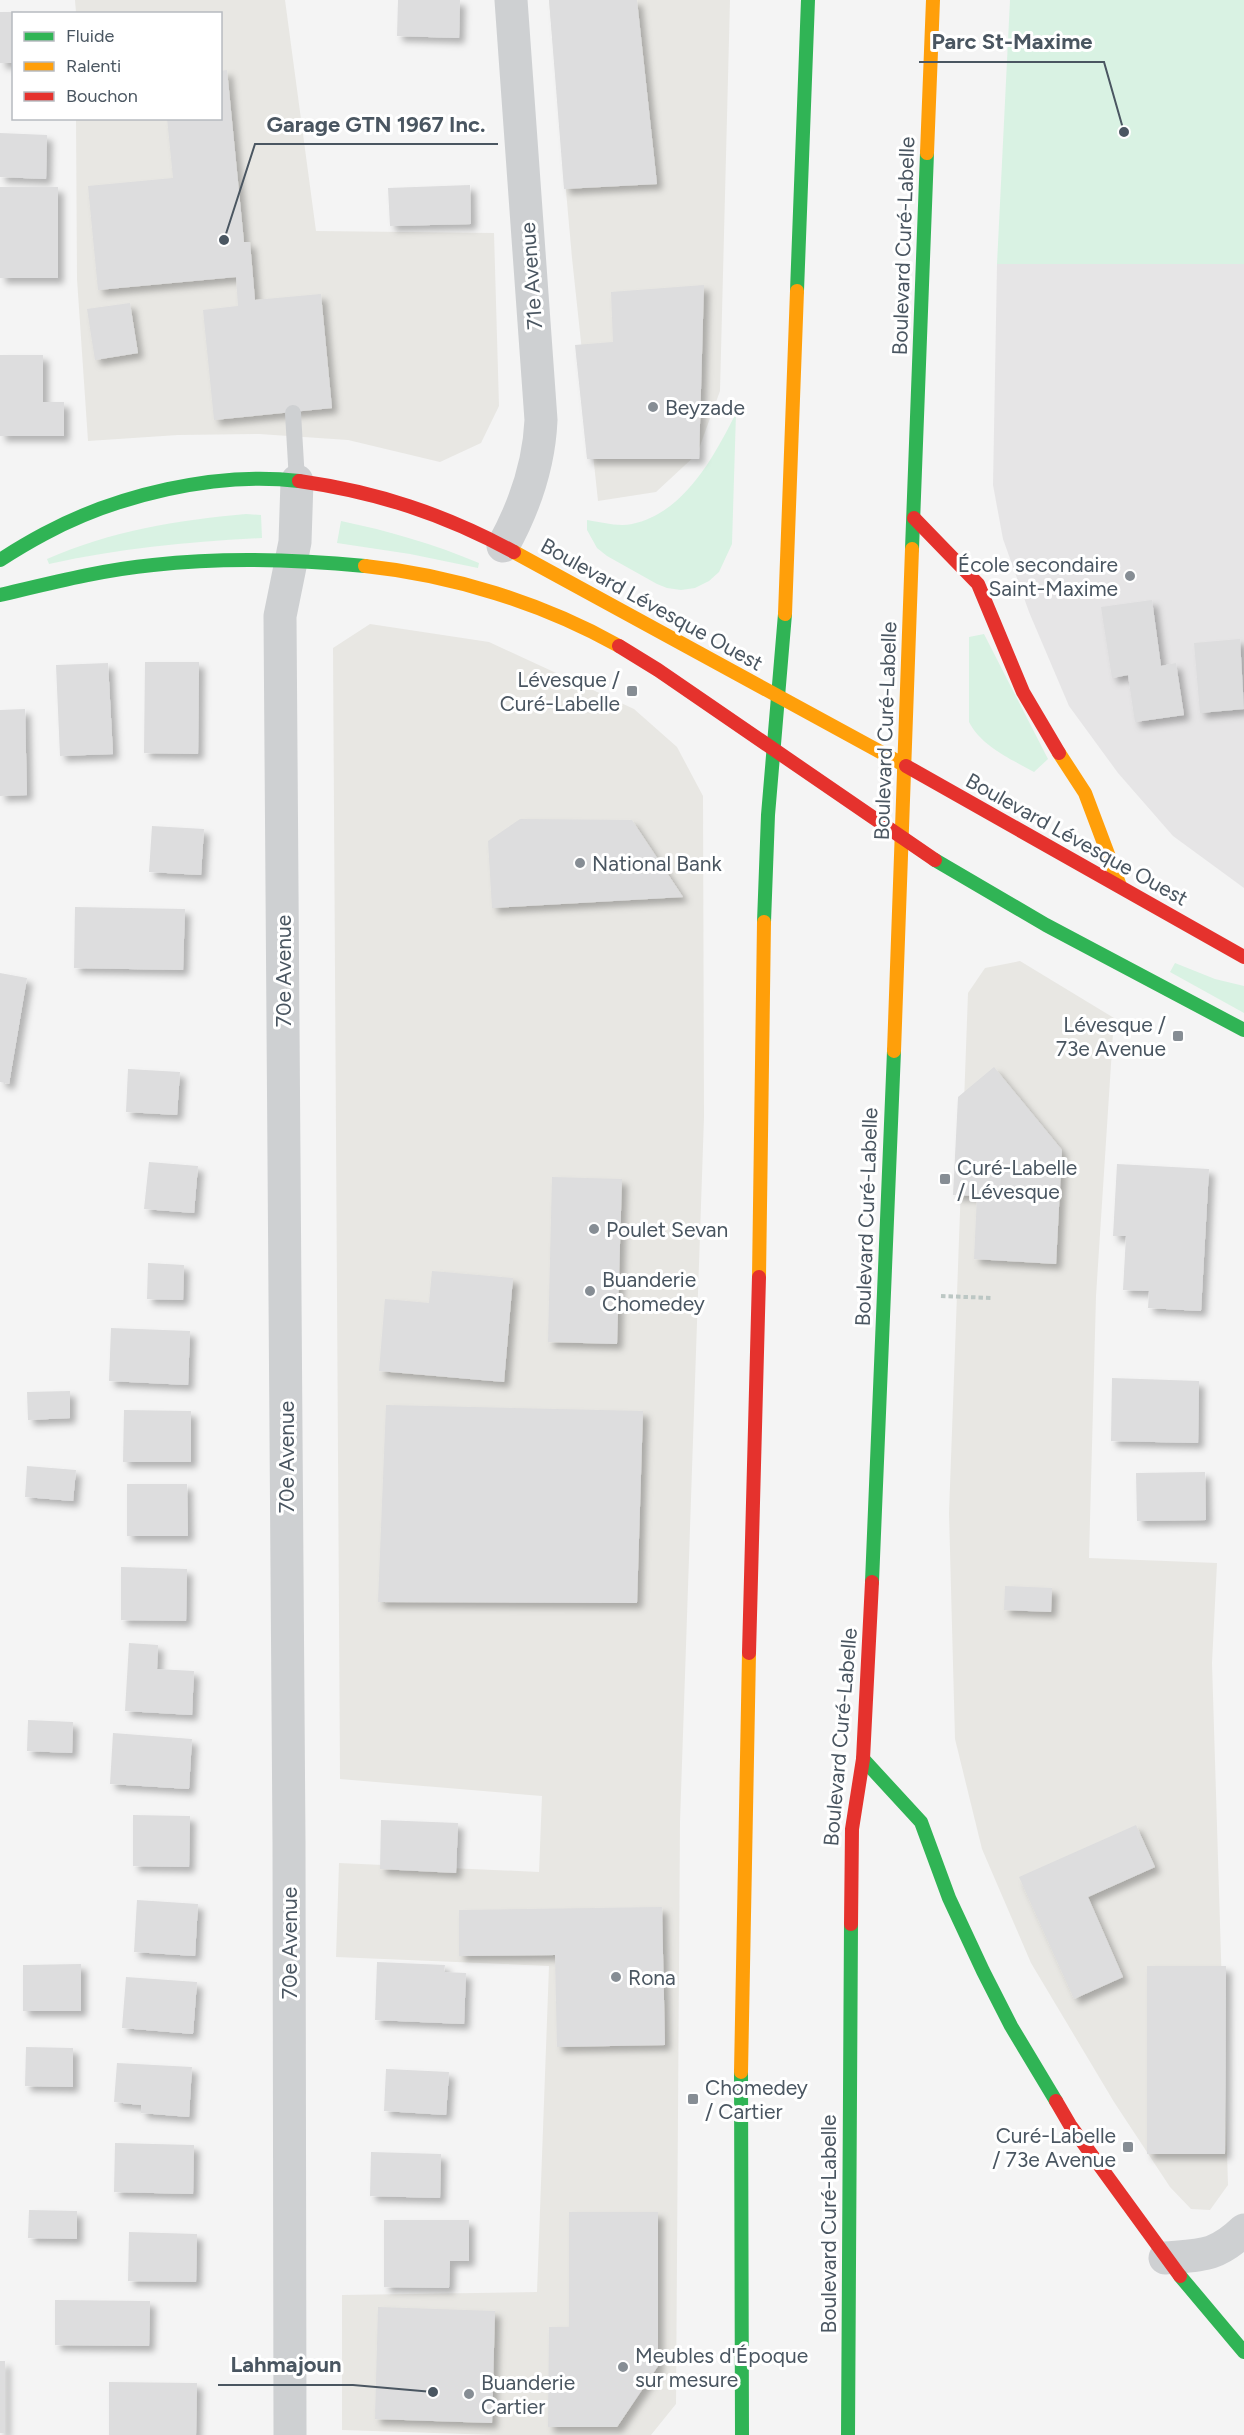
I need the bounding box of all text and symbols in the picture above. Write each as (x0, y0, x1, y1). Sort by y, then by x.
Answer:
legend (12, 12, 222, 120)
callout: Parc St-Maxime (919, 22, 1104, 62)
text: Fluide (66, 25, 115, 47)
text: Parc St-Maxime (931, 28, 1093, 55)
text: Ralenti (66, 55, 121, 77)
text: Bouchon (66, 85, 138, 107)
callout: Garage GTN 1967 Inc. (255, 104, 498, 144)
text: Garage GTN 1967 Inc. (267, 111, 485, 138)
street label: Boulevard Curé-Labelle (887, 136, 919, 356)
street label: 71e Avenue (515, 221, 547, 331)
place label: Beyzade (665, 395, 745, 420)
marker: Beyzade (646, 400, 660, 414)
street label: Boulevard Lévesque Ouest (536, 532, 768, 676)
place label: École secondaire Saint-Maxime (958, 552, 1118, 601)
marker: École secondaire Saint-Maxime (1123, 569, 1137, 583)
street label: Boulevard Curé-Labelle (869, 621, 901, 841)
place label: Lévesque / Curé-Labelle (500, 667, 620, 716)
marker: Lévesque / Curé-Labelle (625, 684, 639, 698)
street label: Boulevard Lévesque Ouest (961, 767, 1193, 911)
place label: National Bank (592, 851, 722, 876)
marker: National Bank (573, 856, 587, 870)
street label: 70e Avenue (271, 915, 296, 1027)
place label: Lévesque / 73e Avenue (1056, 1012, 1166, 1061)
marker: Lévesque / 73e Avenue (1171, 1029, 1185, 1043)
street label: Boulevard Curé-Labelle (850, 1107, 882, 1327)
place label: Curé-Labelle / Lévesque (957, 1155, 1077, 1204)
marker: Curé-Labelle / Lévesque (938, 1172, 952, 1186)
place label: Poulet Sevan (606, 1217, 728, 1242)
marker: Poulet Sevan (587, 1222, 601, 1236)
place label: Buanderie Chomedey (602, 1267, 705, 1316)
marker: Buanderie Chomedey (583, 1284, 597, 1298)
street label: 70e Avenue (274, 1401, 299, 1513)
street label: Boulevard Curé-Labelle (818, 1627, 862, 1847)
street label: 70e Avenue (277, 1887, 302, 1999)
place label: Rona (628, 1965, 676, 1990)
marker: Rona (609, 1970, 623, 1984)
place label: Chomedey / Cartier (705, 2075, 808, 2124)
marker: Chomedey / Cartier (686, 2092, 700, 2106)
street label: Boulevard Curé-Labelle (816, 2115, 841, 2333)
place label: Curé-Labelle / 73e Avenue (992, 2123, 1116, 2172)
marker: Curé-Labelle / 73e Avenue (1121, 2140, 1135, 2154)
place label: Meubles d'Époque sur mesure (635, 2343, 808, 2392)
callout: Lahmajoun (218, 2345, 353, 2385)
text: Lahmajoun (230, 2351, 342, 2378)
marker: Meubles d'Époque sur mesure (616, 2360, 630, 2374)
place label: Buanderie Cartier (481, 2370, 575, 2419)
marker: Buanderie Cartier (462, 2387, 476, 2401)

